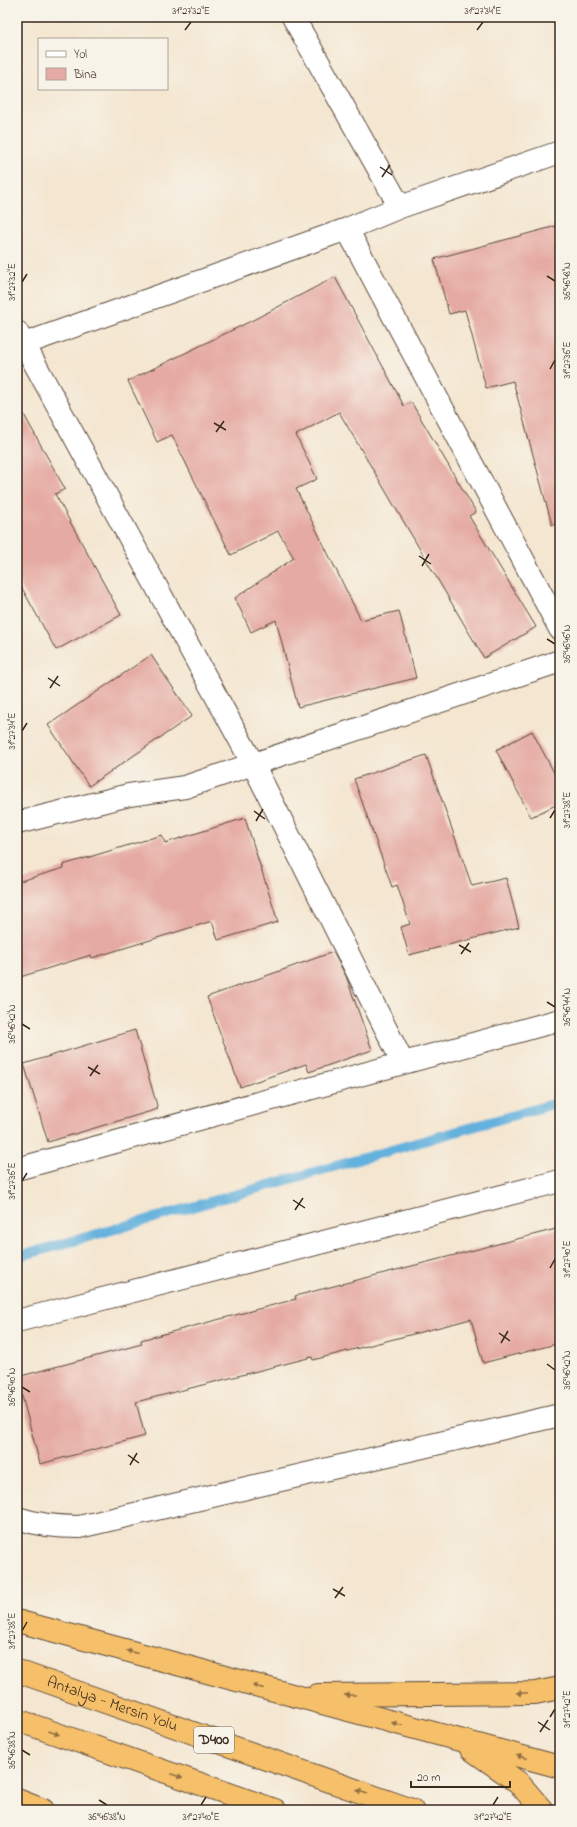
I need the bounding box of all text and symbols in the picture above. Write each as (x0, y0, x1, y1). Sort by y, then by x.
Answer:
text: 31°27'32"E (172, 4, 210, 19)
text: 31°27'34"E (465, 4, 501, 19)
legend (38, 38, 168, 90)
text: Yol (74, 46, 87, 64)
text: Bina (73, 66, 97, 84)
text: 36°46'48"N (560, 262, 575, 300)
text: 31°27'32"E (5, 263, 20, 301)
text: 31°27'36"E (560, 341, 575, 379)
text: 36°46'46"N (560, 625, 575, 663)
text: 31°27'34"E (5, 713, 20, 749)
text: 31°27'38"E (560, 792, 575, 828)
text: 36°46'44"N (560, 988, 575, 1026)
text: 36°46'42"N (5, 1004, 20, 1043)
text: 31°27'36"E (5, 1162, 20, 1200)
text: 31°27'40"E (560, 1241, 575, 1277)
text: 36°46'42"N (560, 1350, 575, 1389)
text: 36°46'40"N (5, 1368, 20, 1406)
text: 31°27'38"E (5, 1613, 20, 1649)
one-way arrow (126, 1649, 138, 1655)
street label: Antalya - Mersin Yolu (43, 1670, 181, 1739)
one-way arrow (251, 1683, 264, 1689)
one-way arrow (515, 1690, 528, 1696)
text: 31°27'42"E (560, 1690, 575, 1728)
one-way arrow (343, 1692, 356, 1698)
one-way arrow (390, 1721, 402, 1727)
road number: D400 (194, 1727, 234, 1753)
one-way arrow (48, 1730, 60, 1736)
text: 36°46'38"N (5, 1731, 20, 1769)
one-way arrow (516, 1754, 529, 1760)
scale bar (411, 1763, 510, 1789)
text: 20 m (417, 1769, 440, 1787)
one-way arrow (171, 1773, 183, 1779)
one-way arrow (355, 1789, 367, 1795)
text: 36°46'38"N (88, 1810, 126, 1825)
text: 31°27'40"E (183, 1810, 219, 1825)
text: 31°27'42"E (474, 1810, 512, 1825)

